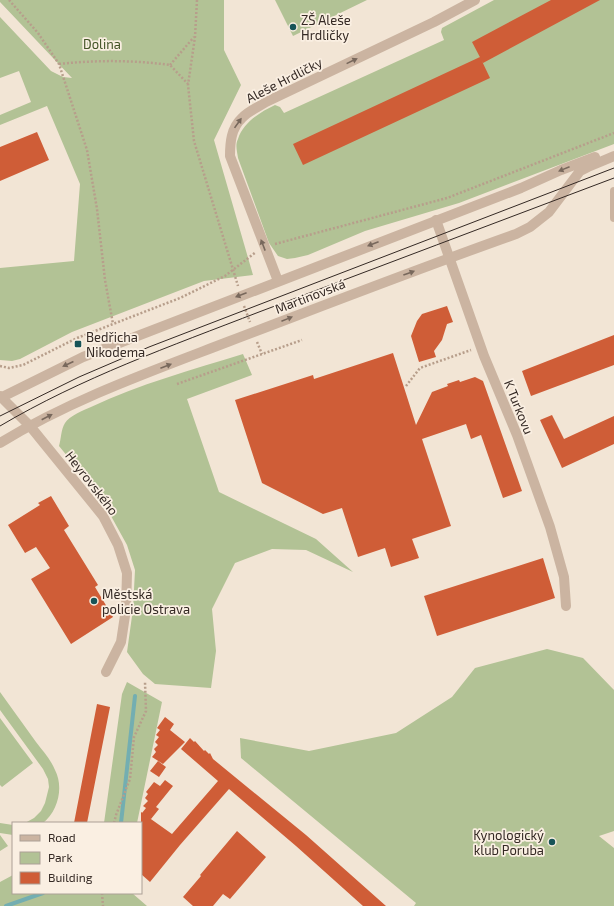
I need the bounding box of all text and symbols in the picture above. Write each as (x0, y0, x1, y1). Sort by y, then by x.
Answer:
place label: ZŠ Aleše Hrdličky (301, 12, 351, 43)
marker: ZŠ Aleše Hrdličky (288, 22, 298, 32)
park label: Dolina (83, 36, 121, 52)
street label: Aleše Hrdličky (243, 54, 325, 106)
one-way arrow (346, 58, 357, 64)
one-way arrow (234, 118, 242, 128)
one-way arrow (558, 166, 570, 172)
one-way arrow (260, 239, 266, 251)
one-way arrow (366, 242, 378, 248)
one-way arrow (403, 270, 415, 276)
street label: Martinovská (273, 275, 347, 317)
one-way arrow (235, 293, 247, 299)
one-way arrow (282, 316, 294, 322)
place label: Bedřicha Nikodema (86, 329, 145, 360)
marker: Bedřicha Nikodema (73, 339, 83, 349)
one-way arrow (63, 361, 74, 367)
one-way arrow (160, 362, 172, 368)
street label: K Turkovu (501, 377, 537, 437)
one-way arrow (41, 414, 52, 420)
street label: Heyrovského (62, 448, 122, 518)
place label: Městská policie Ostrava (102, 586, 190, 617)
marker: Městská policie Ostrava (89, 596, 99, 606)
legend (12, 822, 142, 894)
place label: Kynologický klub Poruba (473, 827, 544, 858)
text: Road (48, 830, 76, 844)
marker: Kynologický klub Poruba (547, 837, 557, 847)
text: Park (48, 850, 73, 864)
text: Building (48, 870, 93, 884)

